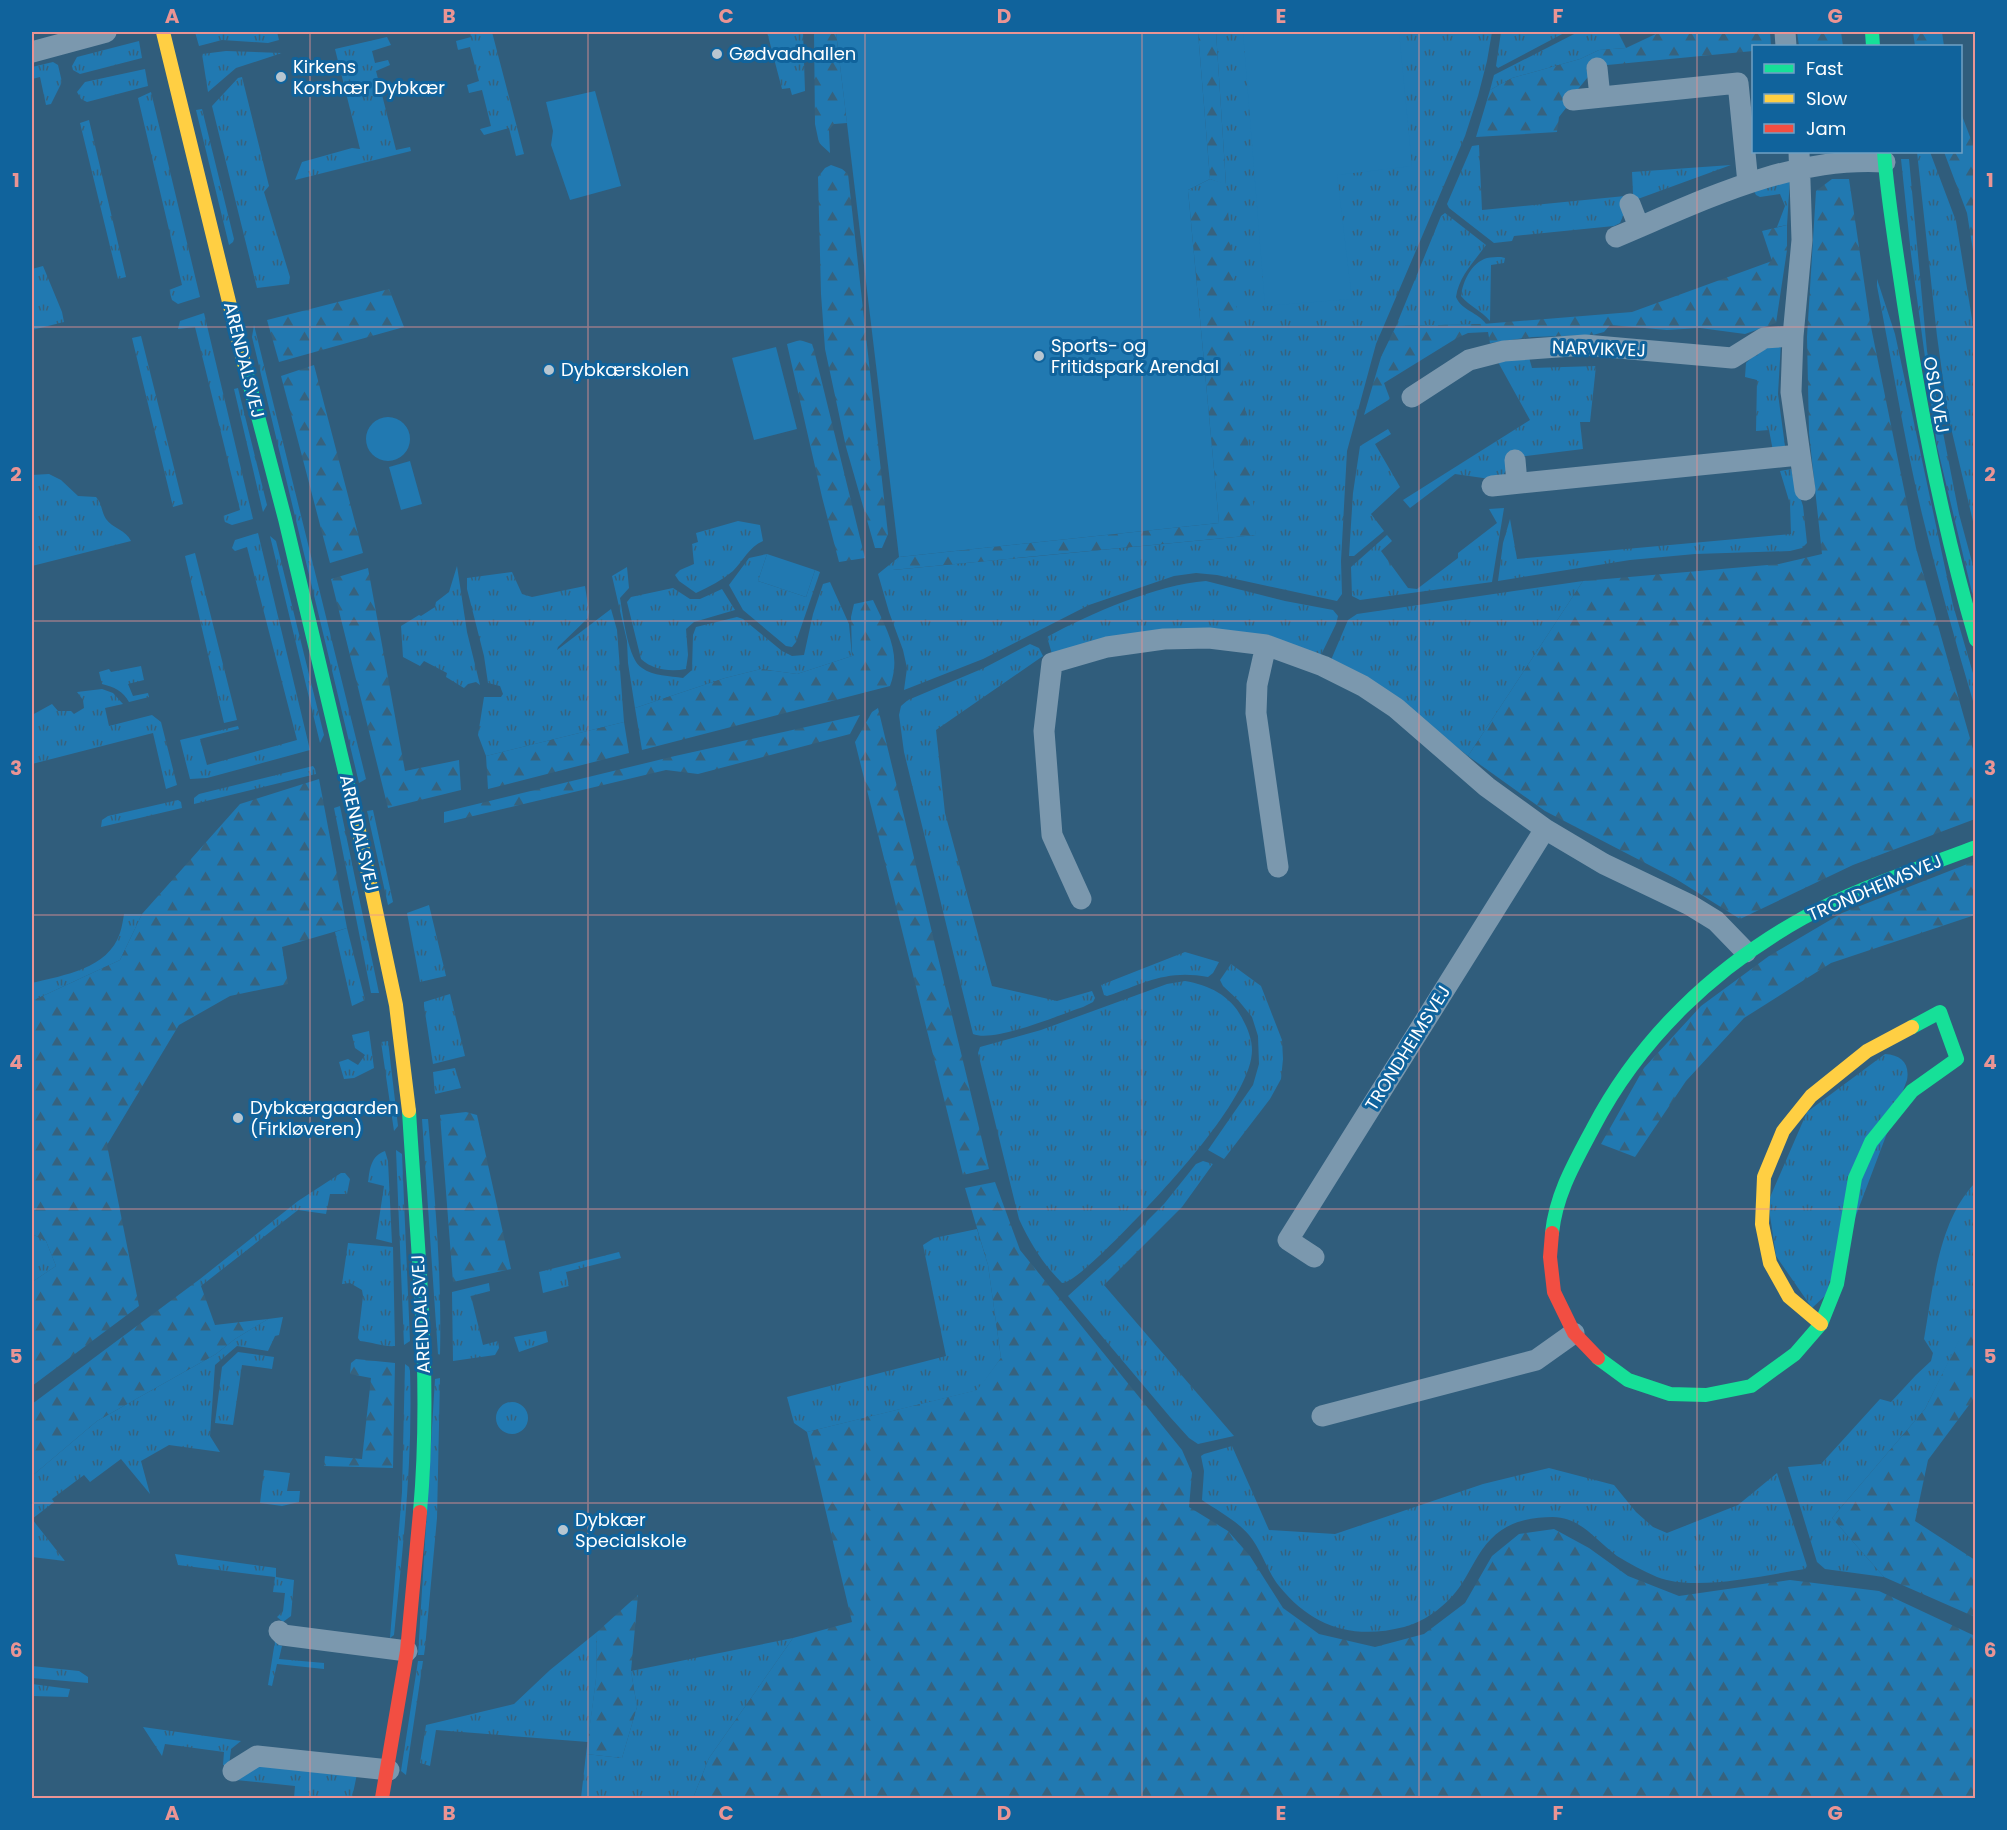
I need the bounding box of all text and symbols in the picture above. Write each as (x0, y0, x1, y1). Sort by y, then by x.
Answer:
text: A (165, 2, 180, 30)
text: B (442, 2, 456, 30)
text: C (718, 2, 734, 30)
text: D (997, 2, 1011, 30)
text: E (1276, 2, 1286, 30)
text: F (1553, 2, 1564, 30)
text: G (1827, 2, 1843, 30)
place label: Gødvadhallen (729, 41, 856, 66)
legend (1752, 45, 1962, 153)
marker: Gødvadhallen (710, 47, 724, 61)
place label: Kirkens Korshær Dybkær (293, 54, 445, 100)
text: Fast (1806, 56, 1843, 81)
marker: Kirkens Korshær Dybkær (274, 70, 288, 84)
text: Slow (1806, 86, 1848, 111)
text: Jam (1806, 116, 1846, 141)
text: 1 (12, 166, 20, 194)
text: 1 (1986, 166, 1994, 194)
street label: ARENDALSVEJ (218, 299, 271, 421)
place label: Sports- og Fritidspark Arendal (1051, 333, 1219, 379)
street label: NARVIKVEJ (1552, 334, 1646, 363)
marker: Sports- og Fritidspark Arendal (1032, 349, 1046, 363)
street label: OSLOVEJ (1917, 355, 1956, 435)
place label: Dybkærskolen (561, 357, 689, 382)
marker: Dybkærskolen (542, 363, 556, 377)
text: 2 (10, 460, 22, 488)
text: 2 (1984, 460, 1996, 488)
text: 3 (10, 754, 22, 782)
text: 3 (1984, 754, 1996, 782)
street label: ARENDALSVEJ (334, 772, 385, 894)
street label: TRONDHEIMSVEJ (1804, 848, 1946, 927)
street label: TRONDHEIMSVEJ (1359, 980, 1456, 1115)
text: 4 (9, 1048, 23, 1076)
text: 4 (1983, 1048, 1997, 1076)
place label: Dybkærgaarden (Firkløveren) (250, 1095, 399, 1141)
marker: Dybkærgaarden (Firkløveren) (231, 1111, 245, 1125)
street label: ARENDALSVEJ (405, 1254, 436, 1374)
text: 5 (10, 1342, 23, 1370)
text: 5 (1984, 1342, 1997, 1370)
place label: Dybkær Specialskole (575, 1507, 687, 1553)
marker: Dybkær Specialskole (556, 1523, 570, 1537)
text: 6 (10, 1636, 22, 1664)
text: 6 (1984, 1636, 1996, 1664)
text: A (165, 1799, 180, 1827)
text: B (442, 1799, 456, 1827)
text: C (718, 1799, 734, 1827)
text: D (997, 1799, 1011, 1827)
text: E (1276, 1799, 1286, 1827)
text: F (1553, 1799, 1564, 1827)
text: G (1827, 1799, 1843, 1827)

